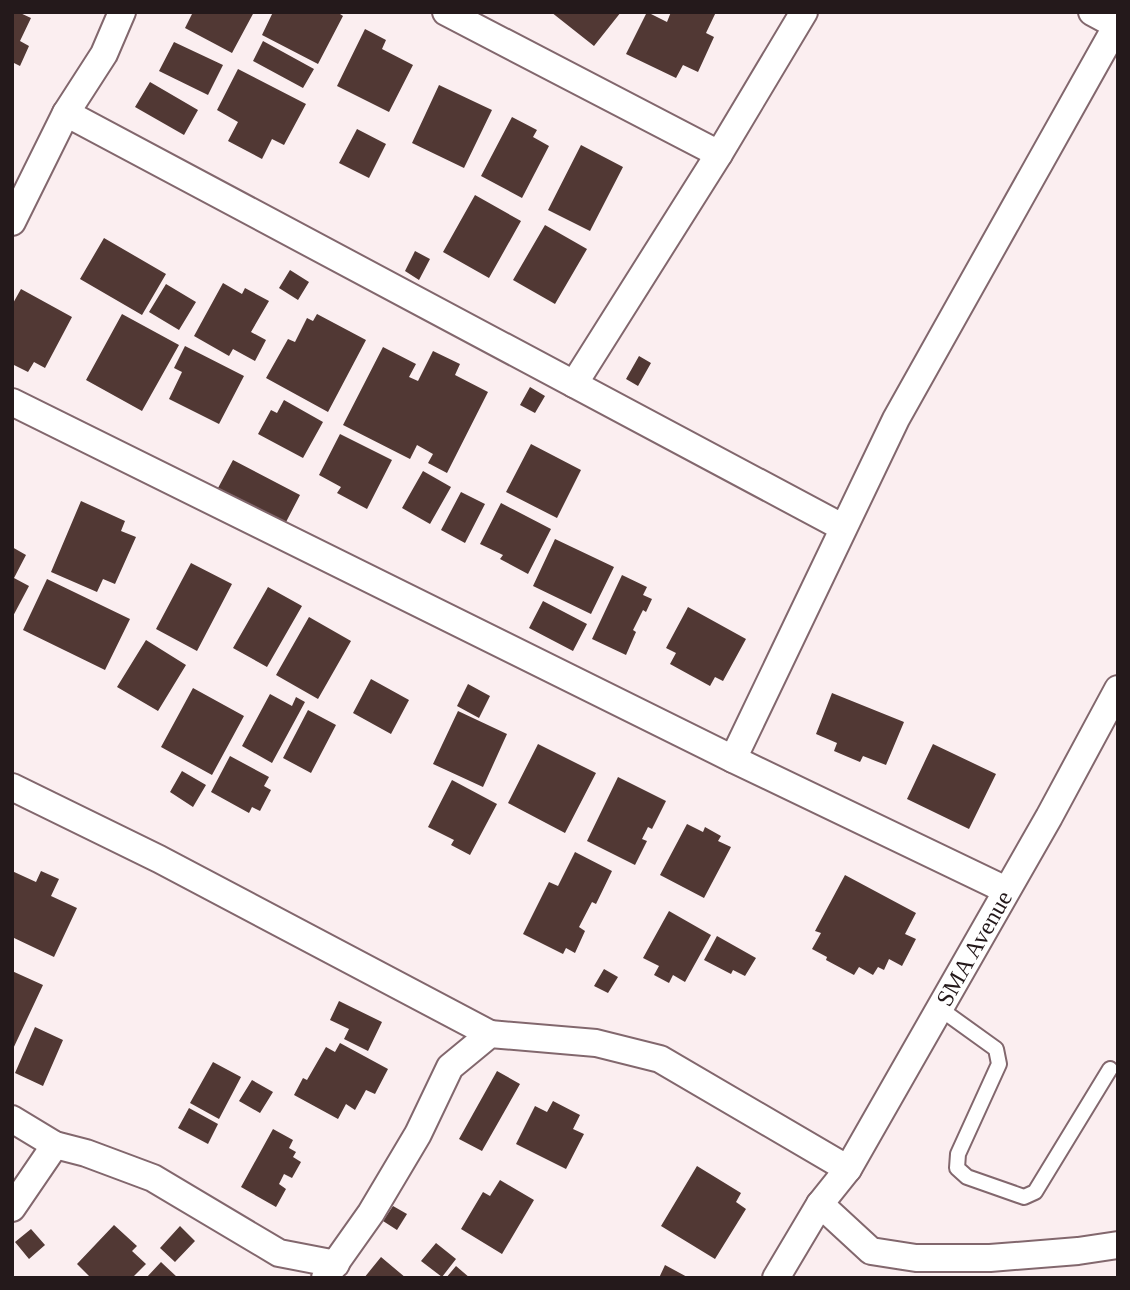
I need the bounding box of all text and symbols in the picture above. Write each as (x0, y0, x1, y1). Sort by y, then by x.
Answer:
street label: SMA Avenue (931, 886, 1017, 1010)

